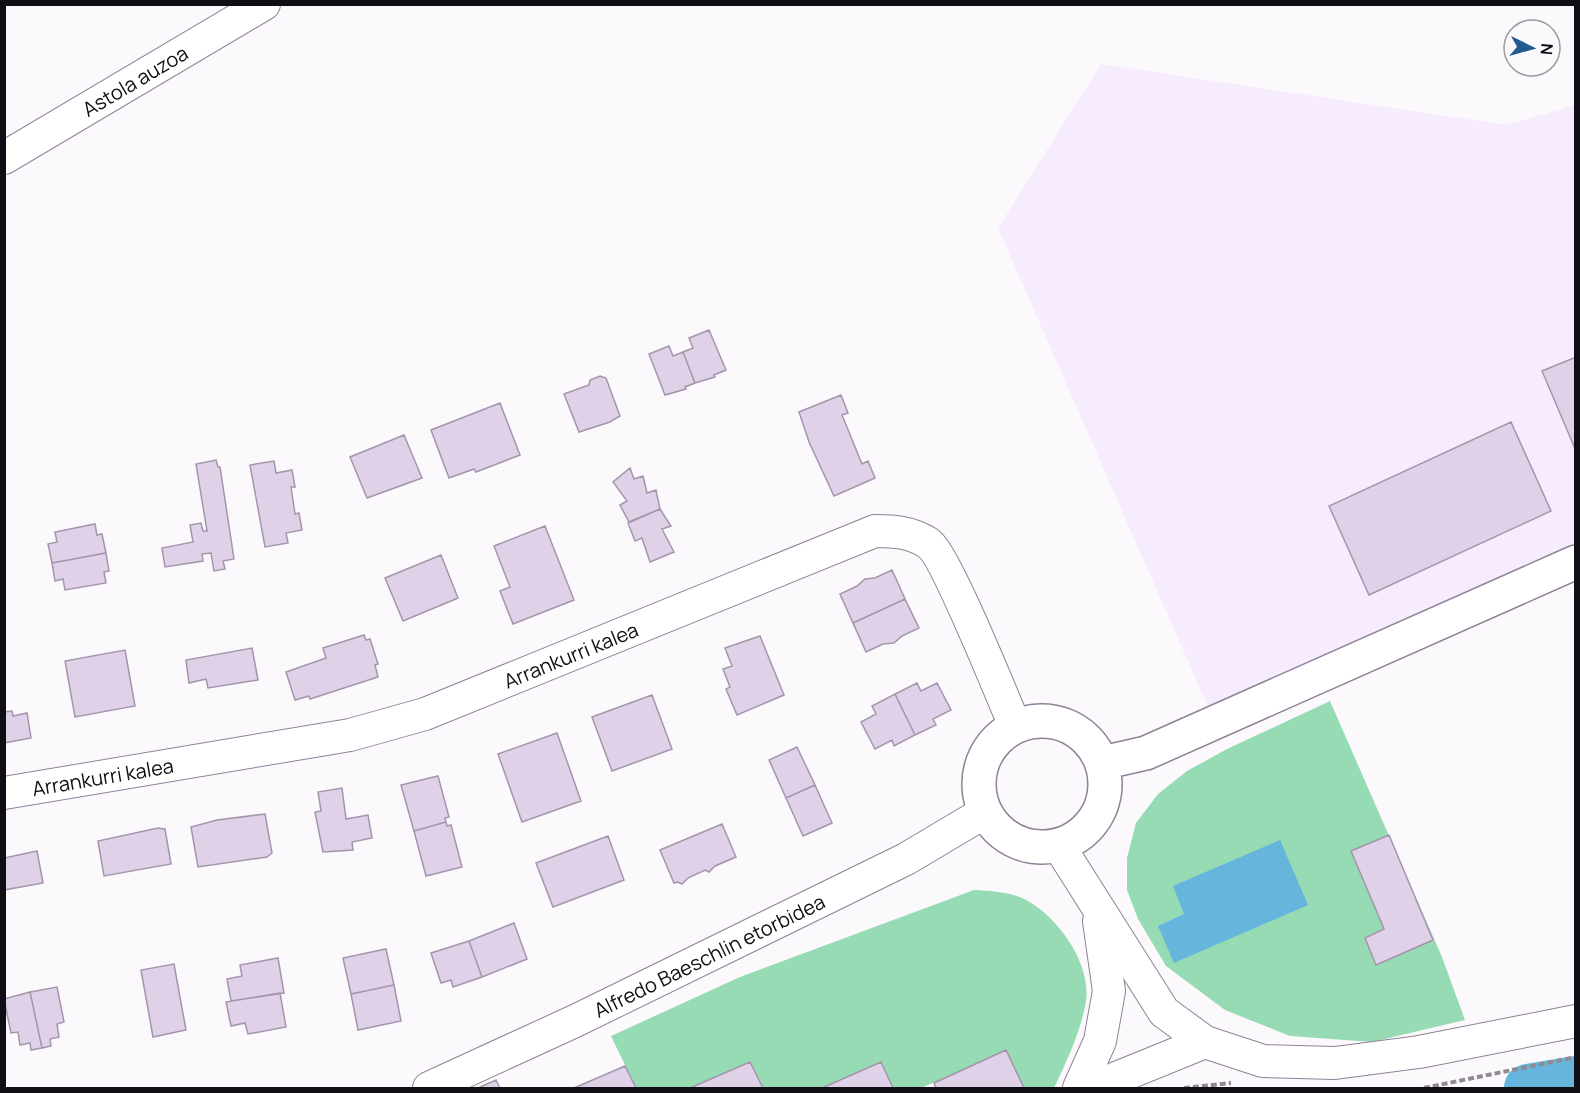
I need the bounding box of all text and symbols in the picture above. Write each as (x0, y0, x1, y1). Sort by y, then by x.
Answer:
north arrow (1502, 18, 1562, 78)
street label: Astola auzoa (77, 39, 193, 122)
text: N (1535, 43, 1558, 56)
street label: Arrankurri kalea (499, 615, 642, 694)
street label: Arrankurri kalea (30, 751, 175, 802)
street label: Alfredo Baeschlin etorbidea (589, 887, 829, 1023)

